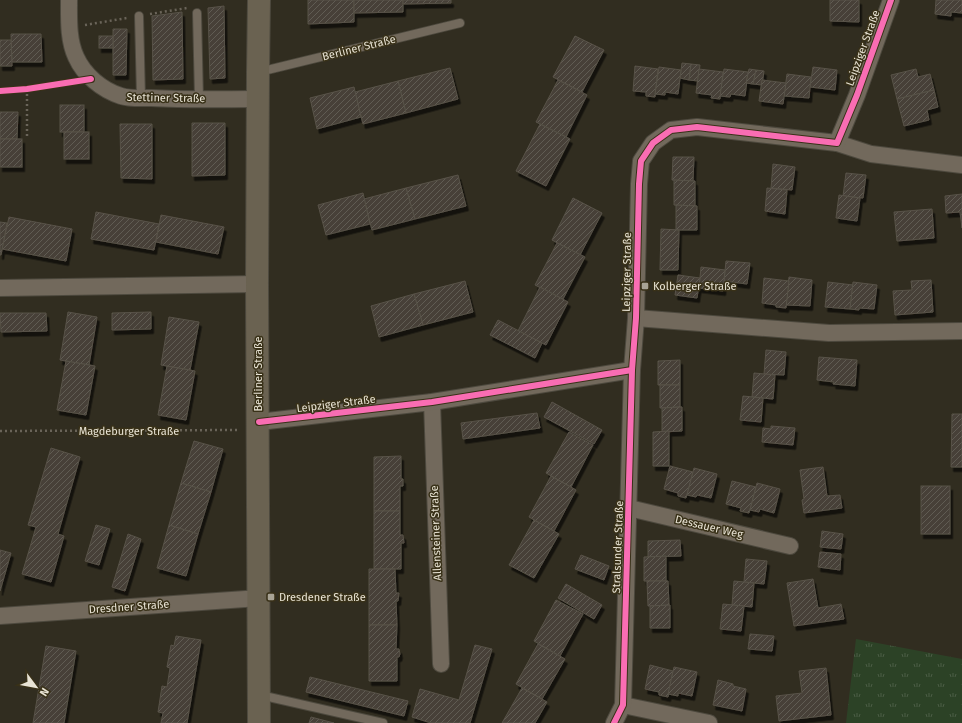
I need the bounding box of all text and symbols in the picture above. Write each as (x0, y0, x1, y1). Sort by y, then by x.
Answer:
street label: Leipziger Straße (843, 8, 883, 88)
street label: Berliner Straße (321, 33, 397, 63)
street label: Stettiner Straße (127, 91, 205, 105)
street label: Leipziger Straße (620, 232, 634, 312)
place label: Kolberger Straße (653, 280, 737, 293)
marker: Kolberger Straße (640, 281, 650, 291)
street label: Berliner Straße (252, 336, 265, 412)
street label: Leipziger Straße (296, 393, 376, 415)
street label: Magdeburger Straße (79, 425, 179, 438)
street label: Allensteiner Straße (428, 485, 444, 581)
street label: Stralsunder Straße (610, 500, 626, 594)
street label: Dessauer Weg (674, 513, 745, 541)
place label: Dresdener Straße (279, 591, 366, 604)
marker: Dresdener Straße (266, 592, 276, 602)
street label: Dresdner Straße (88, 598, 170, 616)
north arrow (16, 667, 56, 707)
text: N (37, 685, 52, 699)

